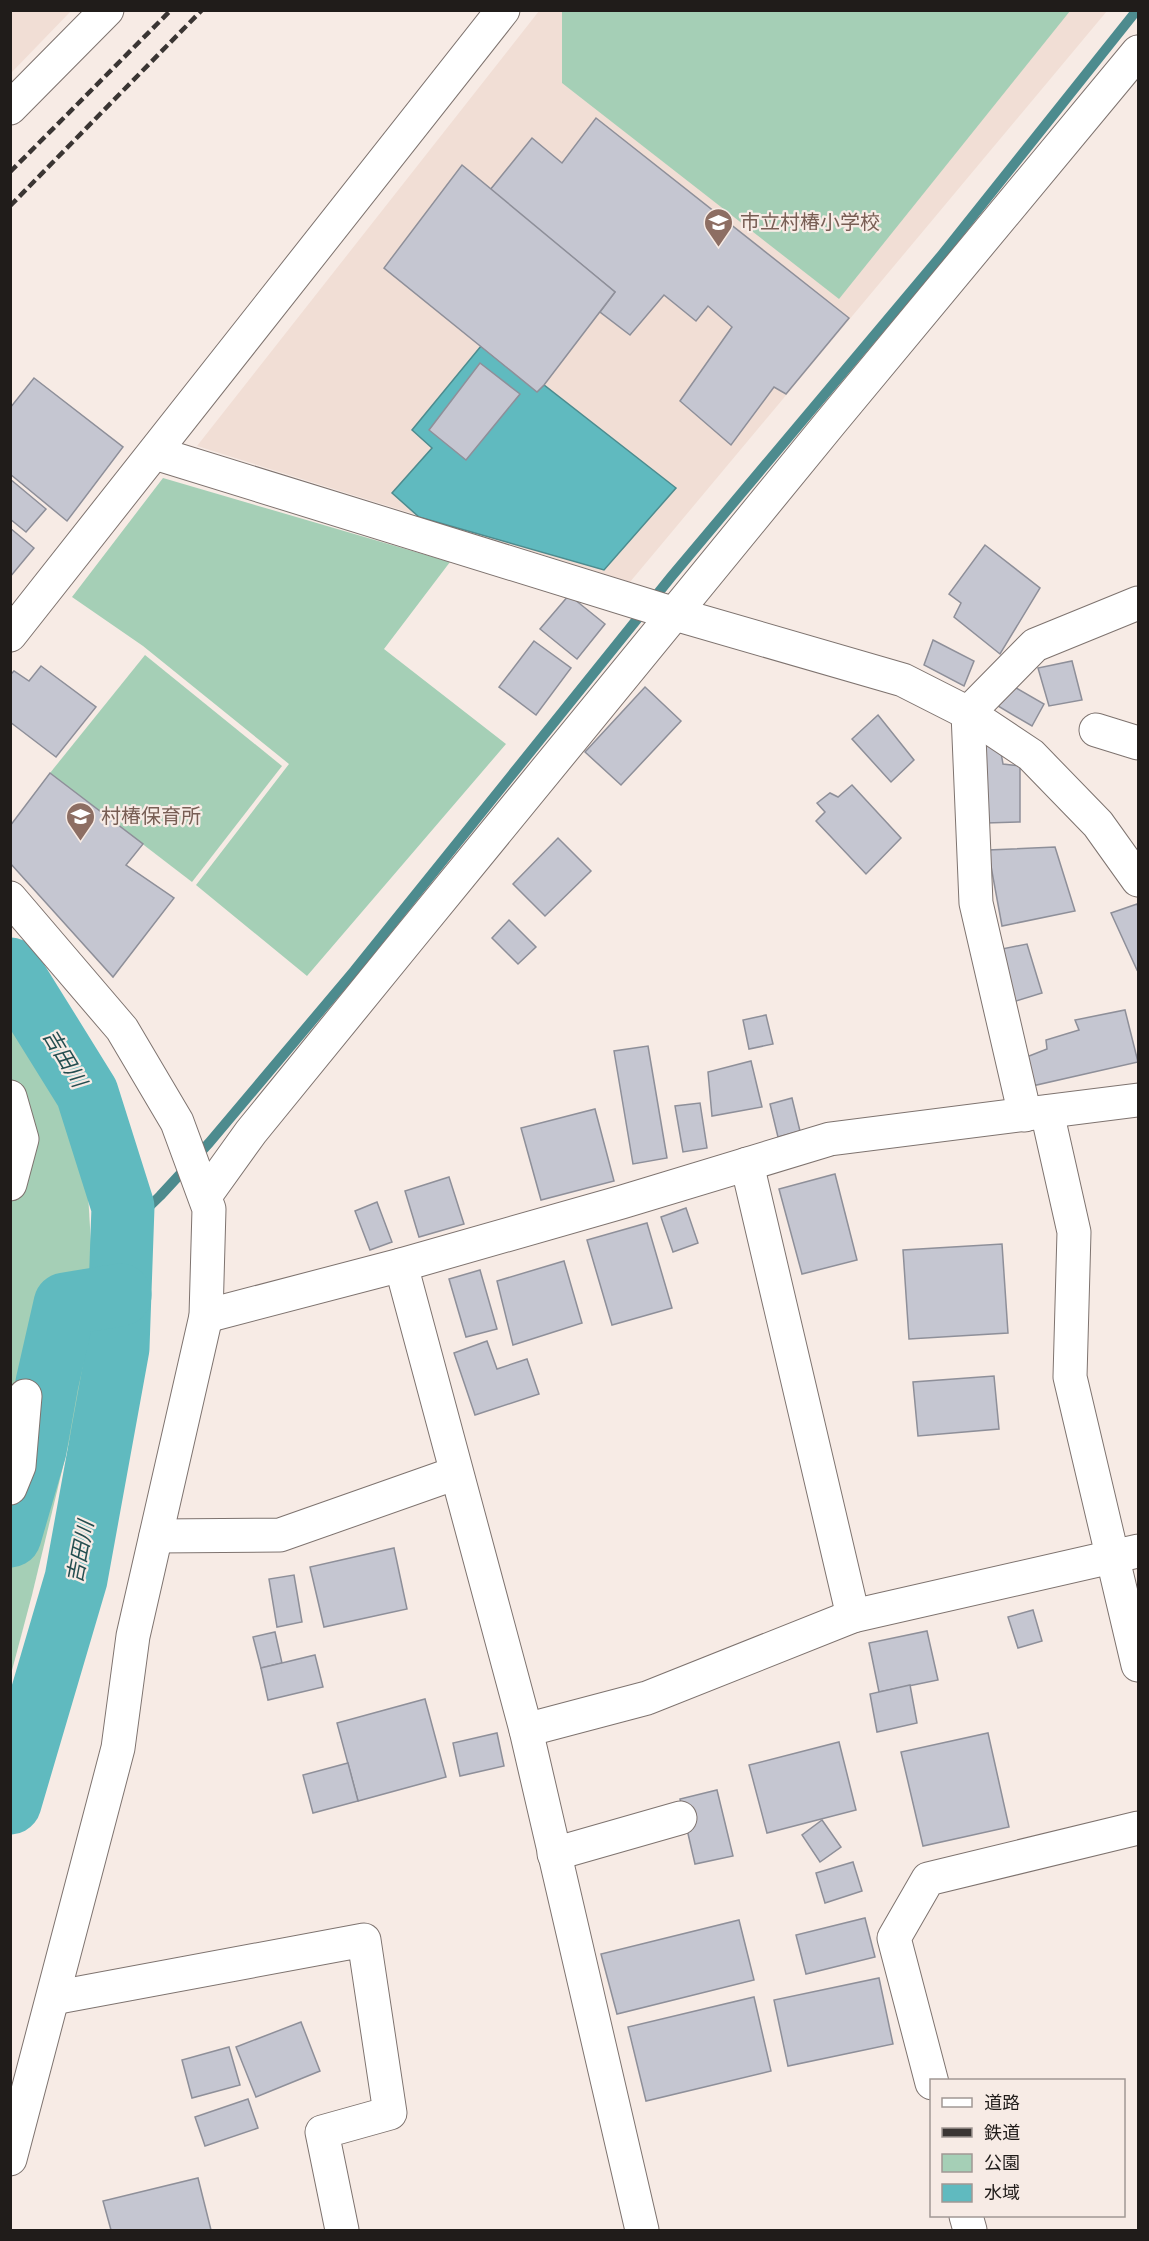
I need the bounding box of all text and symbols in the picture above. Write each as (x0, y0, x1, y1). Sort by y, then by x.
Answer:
school or university icon: 市立村椿小学校 (703, 206, 735, 248)
place label: 市立村椿小学校 (740, 210, 880, 234)
school or university icon: 村椿保育所 (64, 800, 96, 842)
place label: 村椿保育所 (101, 804, 201, 828)
water label: 吉田川 (38, 1025, 93, 1093)
water label: 吉田川 (62, 1517, 99, 1585)
legend (930, 2079, 1125, 2217)
text: 道路 (984, 2092, 1020, 2114)
text: 鉄道 (984, 2122, 1020, 2144)
text: 公園 (984, 2152, 1020, 2174)
text: 水域 (984, 2182, 1020, 2204)

